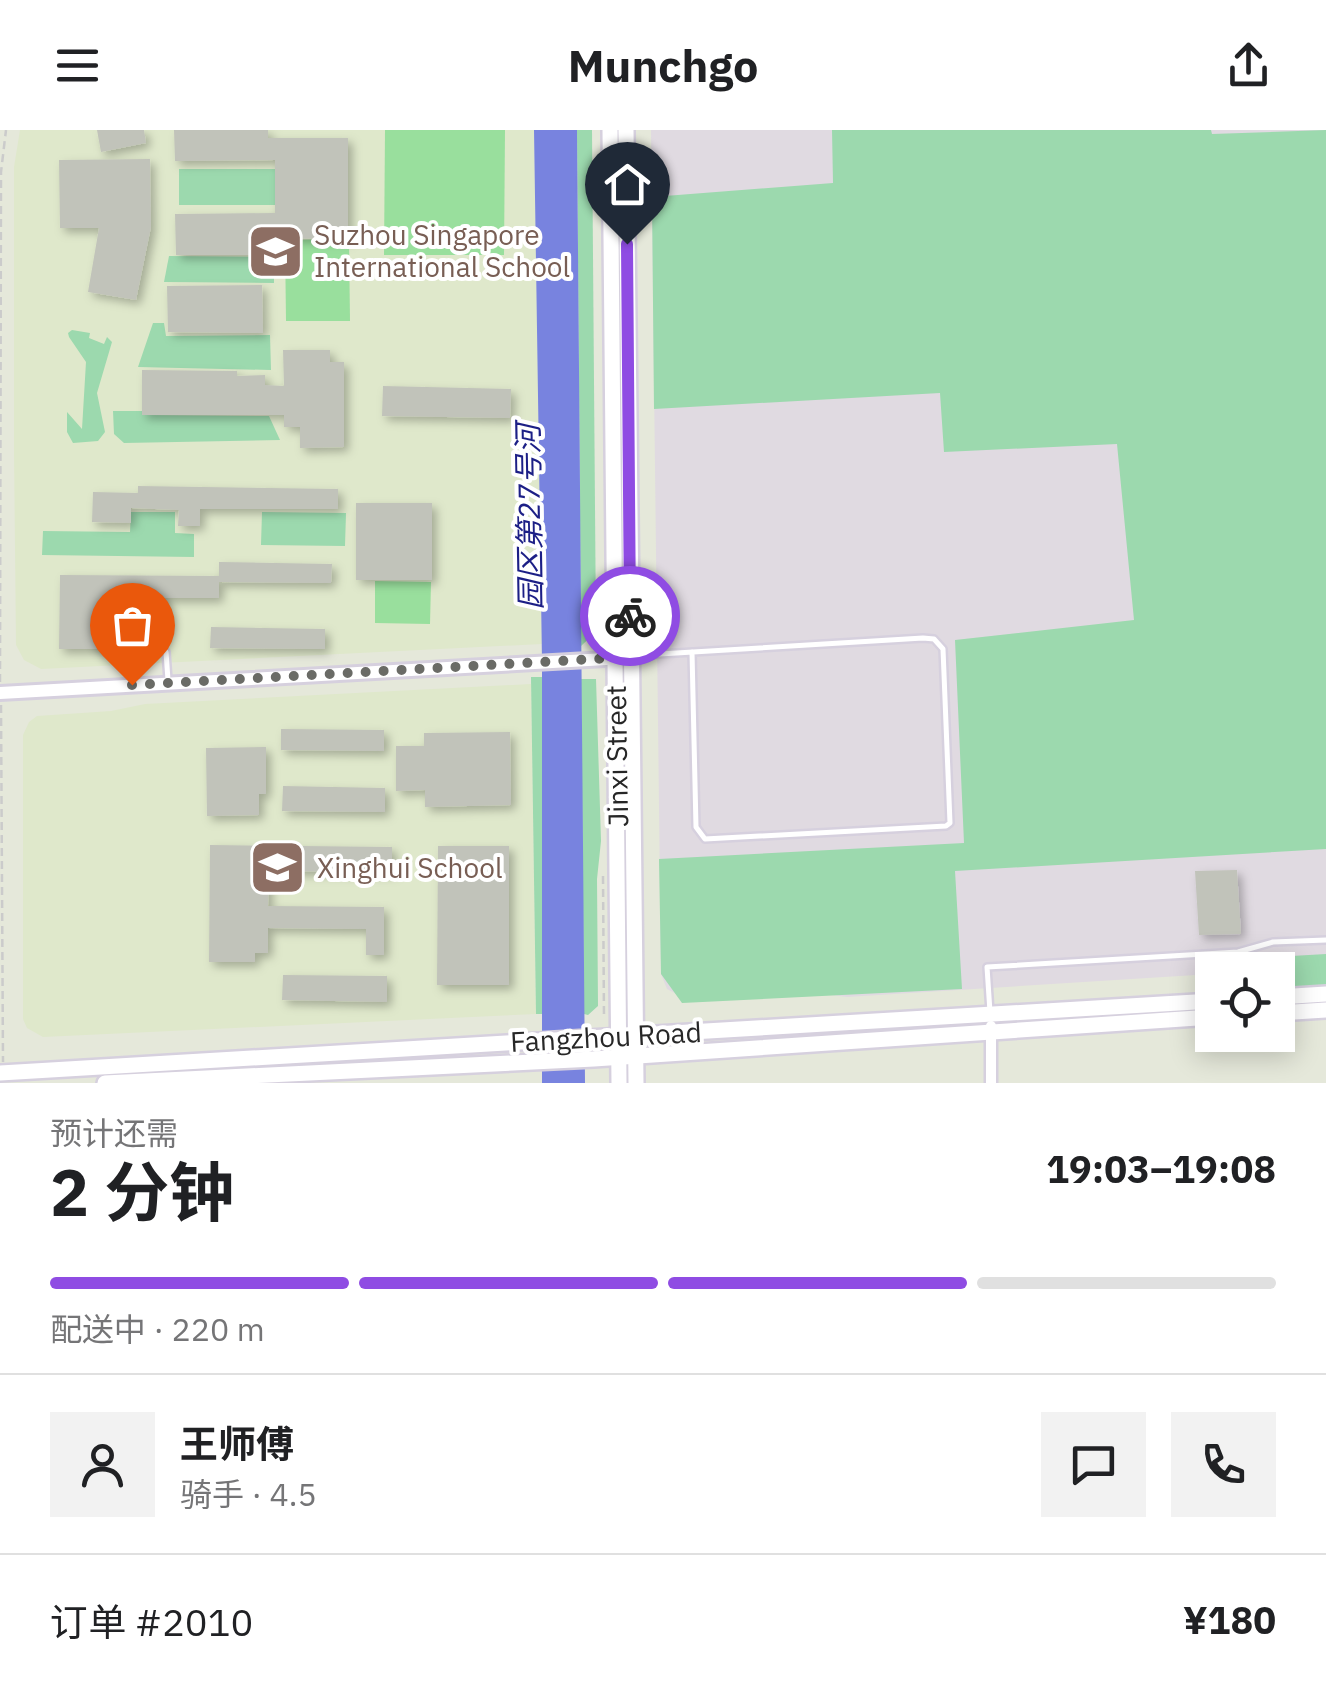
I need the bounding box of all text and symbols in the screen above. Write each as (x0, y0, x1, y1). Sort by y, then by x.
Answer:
text: Munchgo (568, 36, 758, 94)
icon: menu (50, 38, 105, 93)
icon: share (1221, 38, 1276, 93)
pin (585, 142, 670, 245)
icon: home (600, 157, 655, 212)
place label: Suzhou Singapore International School (314, 216, 570, 285)
school or university icon: Suzhou Singapore International School (245, 221, 305, 281)
water label: 园区第27号河 (507, 419, 550, 610)
courier (580, 566, 680, 666)
pin (90, 583, 175, 686)
icon: bike (603, 589, 658, 644)
icon: bag (105, 598, 160, 653)
street label: Jinxi Street (597, 685, 636, 827)
school or university icon: Xinghui School (248, 838, 308, 898)
place label: Xinghui School (317, 849, 503, 886)
map controls (1195, 952, 1295, 1052)
button: locate (1195, 952, 1295, 1052)
street label: Fangzhou Road (509, 1013, 703, 1060)
text: 预计还需 (50, 1112, 178, 1154)
text: 19:03–19:08 (1046, 1144, 1276, 1193)
text: 2 分钟 (50, 1149, 234, 1234)
text: 配送中 · 220 m (50, 1308, 265, 1350)
button: person (50, 1412, 155, 1517)
button: chat (1041, 1412, 1146, 1517)
button: phone (1171, 1412, 1276, 1517)
text: 王师傅 (180, 1419, 294, 1468)
text: 骑手 · 4.5 (180, 1473, 317, 1515)
text: ¥180 (1183, 1595, 1276, 1644)
text: 订单 #2010 (50, 1597, 253, 1646)

